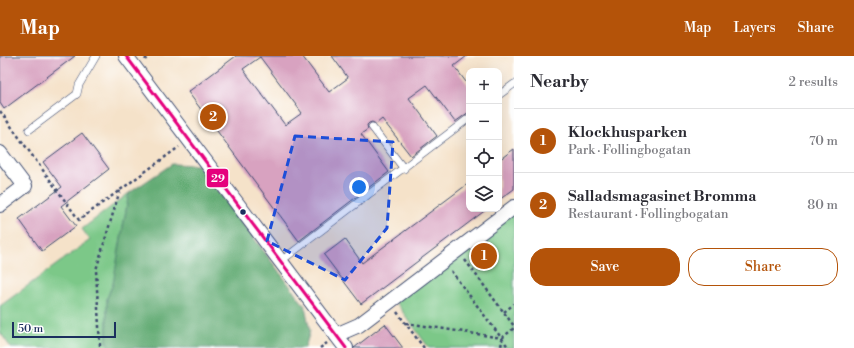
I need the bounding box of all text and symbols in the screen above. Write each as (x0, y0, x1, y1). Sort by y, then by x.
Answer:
text: Map (20, 16, 60, 40)
text: Map (684, 19, 711, 37)
text: Layers (733, 19, 776, 37)
text: Share (798, 19, 834, 37)
map controls (466, 68, 502, 212)
button: + (466, 68, 502, 104)
text: Nearby (530, 71, 589, 93)
text: 2 results (789, 74, 838, 90)
pin: 2 (200, 102, 226, 132)
button: − (466, 104, 502, 140)
text: Klockhusparken (568, 123, 687, 142)
text: 1 (540, 133, 546, 149)
text: 70 m (809, 133, 838, 149)
button: locate (466, 140, 502, 176)
text: Park · Follingbogatan (568, 142, 691, 158)
line badge: 29 (206, 168, 229, 188)
text: 29 (211, 172, 225, 186)
button: layers (466, 176, 502, 212)
your location (349, 177, 369, 197)
text: Salladsmagasinet Bromma (568, 187, 756, 206)
text: 2 (539, 197, 547, 213)
text: 80 m (807, 197, 838, 213)
text: Restaurant · Follingbogatan (568, 206, 729, 222)
unlabelled marker (238, 207, 248, 217)
pin: 1 (471, 241, 497, 271)
button: Save (530, 248, 680, 286)
button: Share (688, 248, 838, 286)
scale bar (12, 320, 116, 339)
text: 50 m (18, 322, 43, 336)

